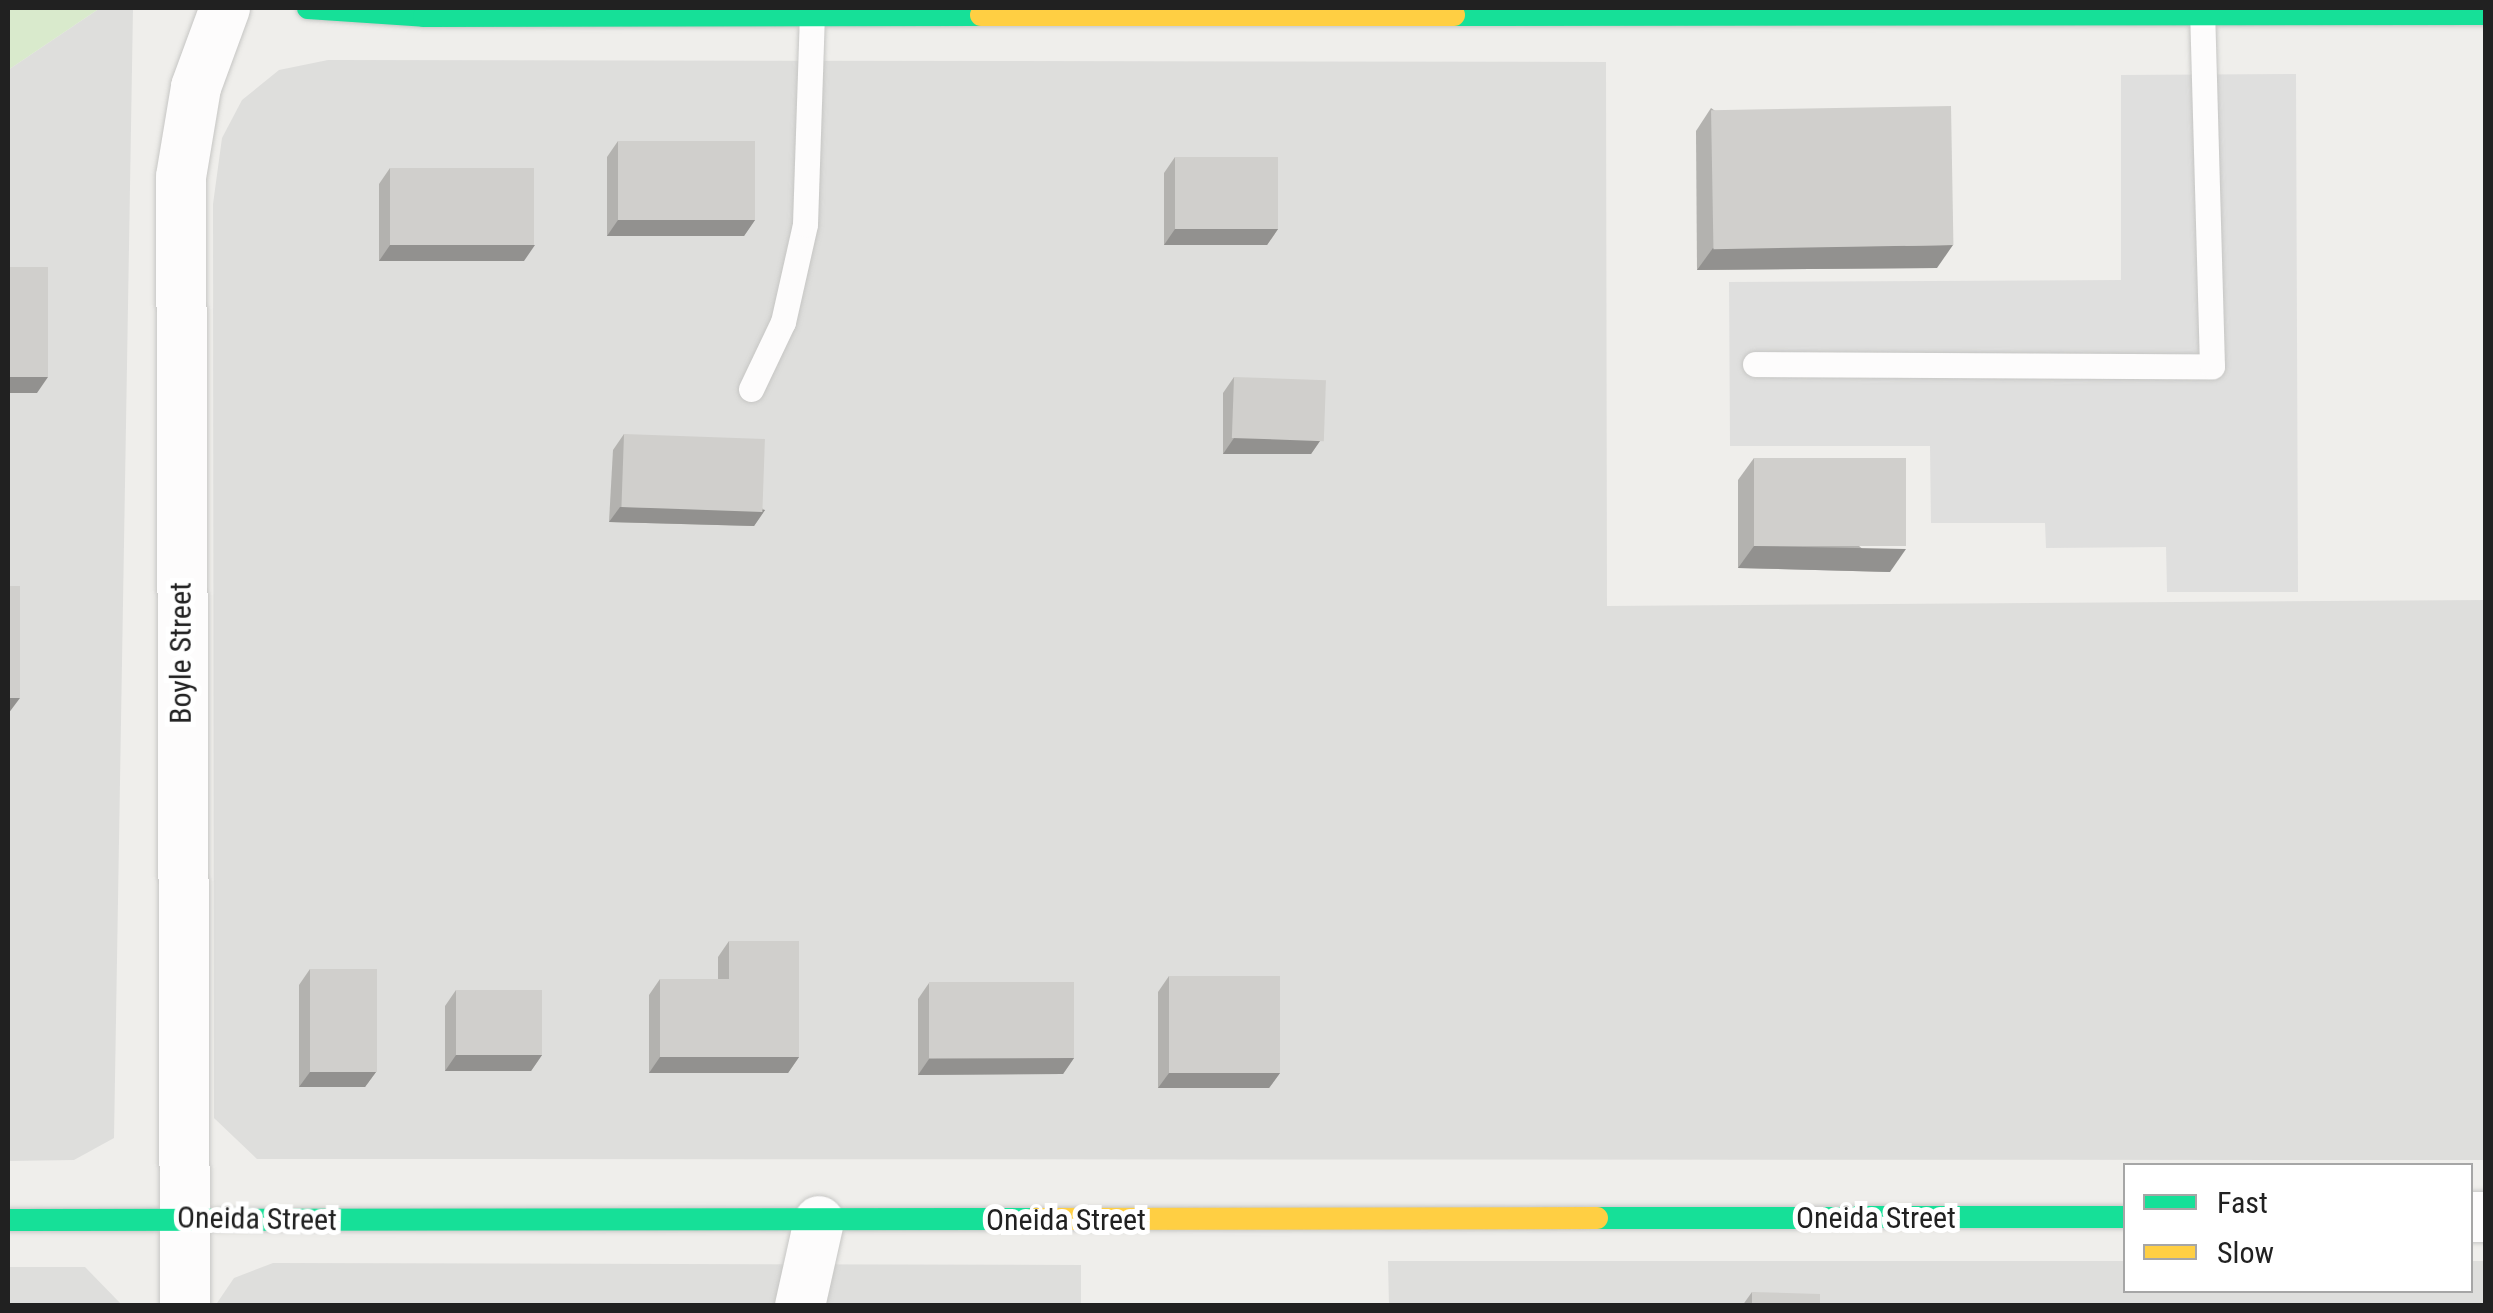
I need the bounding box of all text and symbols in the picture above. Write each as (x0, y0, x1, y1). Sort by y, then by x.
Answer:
street label: Boyle Street (163, 582, 199, 724)
legend (2123, 1163, 2473, 1293)
text: Fast (2217, 1185, 2268, 1220)
street label: Oneida Street (177, 1200, 337, 1238)
street label: Oneida Street (1796, 1200, 1956, 1236)
street label: Oneida Street (986, 1202, 1146, 1238)
text: Slow (2217, 1235, 2274, 1270)

